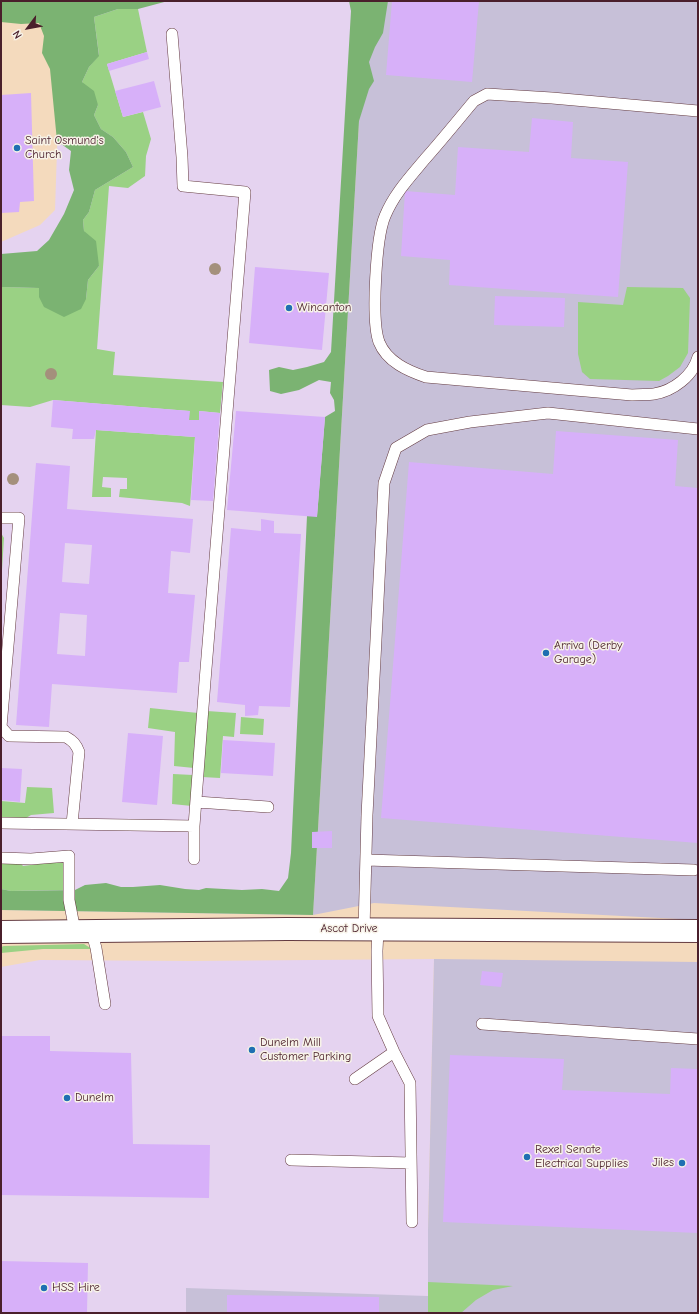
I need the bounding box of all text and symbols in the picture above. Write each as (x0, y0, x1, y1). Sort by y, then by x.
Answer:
north arrow (8, 8, 48, 48)
text: N (10, 28, 25, 41)
place label: Saint Osmund's Church (25, 134, 104, 162)
marker: Saint Osmund's Church (12, 143, 22, 153)
place label: Wincanton (297, 301, 351, 315)
marker: Wincanton (284, 303, 294, 313)
place label: Arriva (Derby Garage) (554, 639, 622, 667)
marker: Arriva (Derby Garage) (541, 648, 551, 658)
street label: Ascot Drive (320, 922, 378, 936)
place label: Dunelm Mill Customer Parking (260, 1036, 351, 1064)
marker: Dunelm Mill Customer Parking (247, 1045, 257, 1055)
place label: Dunelm (75, 1091, 114, 1105)
marker: Dunelm (62, 1093, 72, 1103)
place label: Rexel Senate Electrical Supplies (535, 1143, 628, 1171)
marker: Rexel Senate Electrical Supplies (522, 1152, 532, 1162)
place label: Jiles (652, 1156, 674, 1170)
marker: Jiles (677, 1158, 687, 1168)
place label: HSS Hire (52, 1281, 100, 1295)
marker: HSS Hire (39, 1283, 49, 1293)

